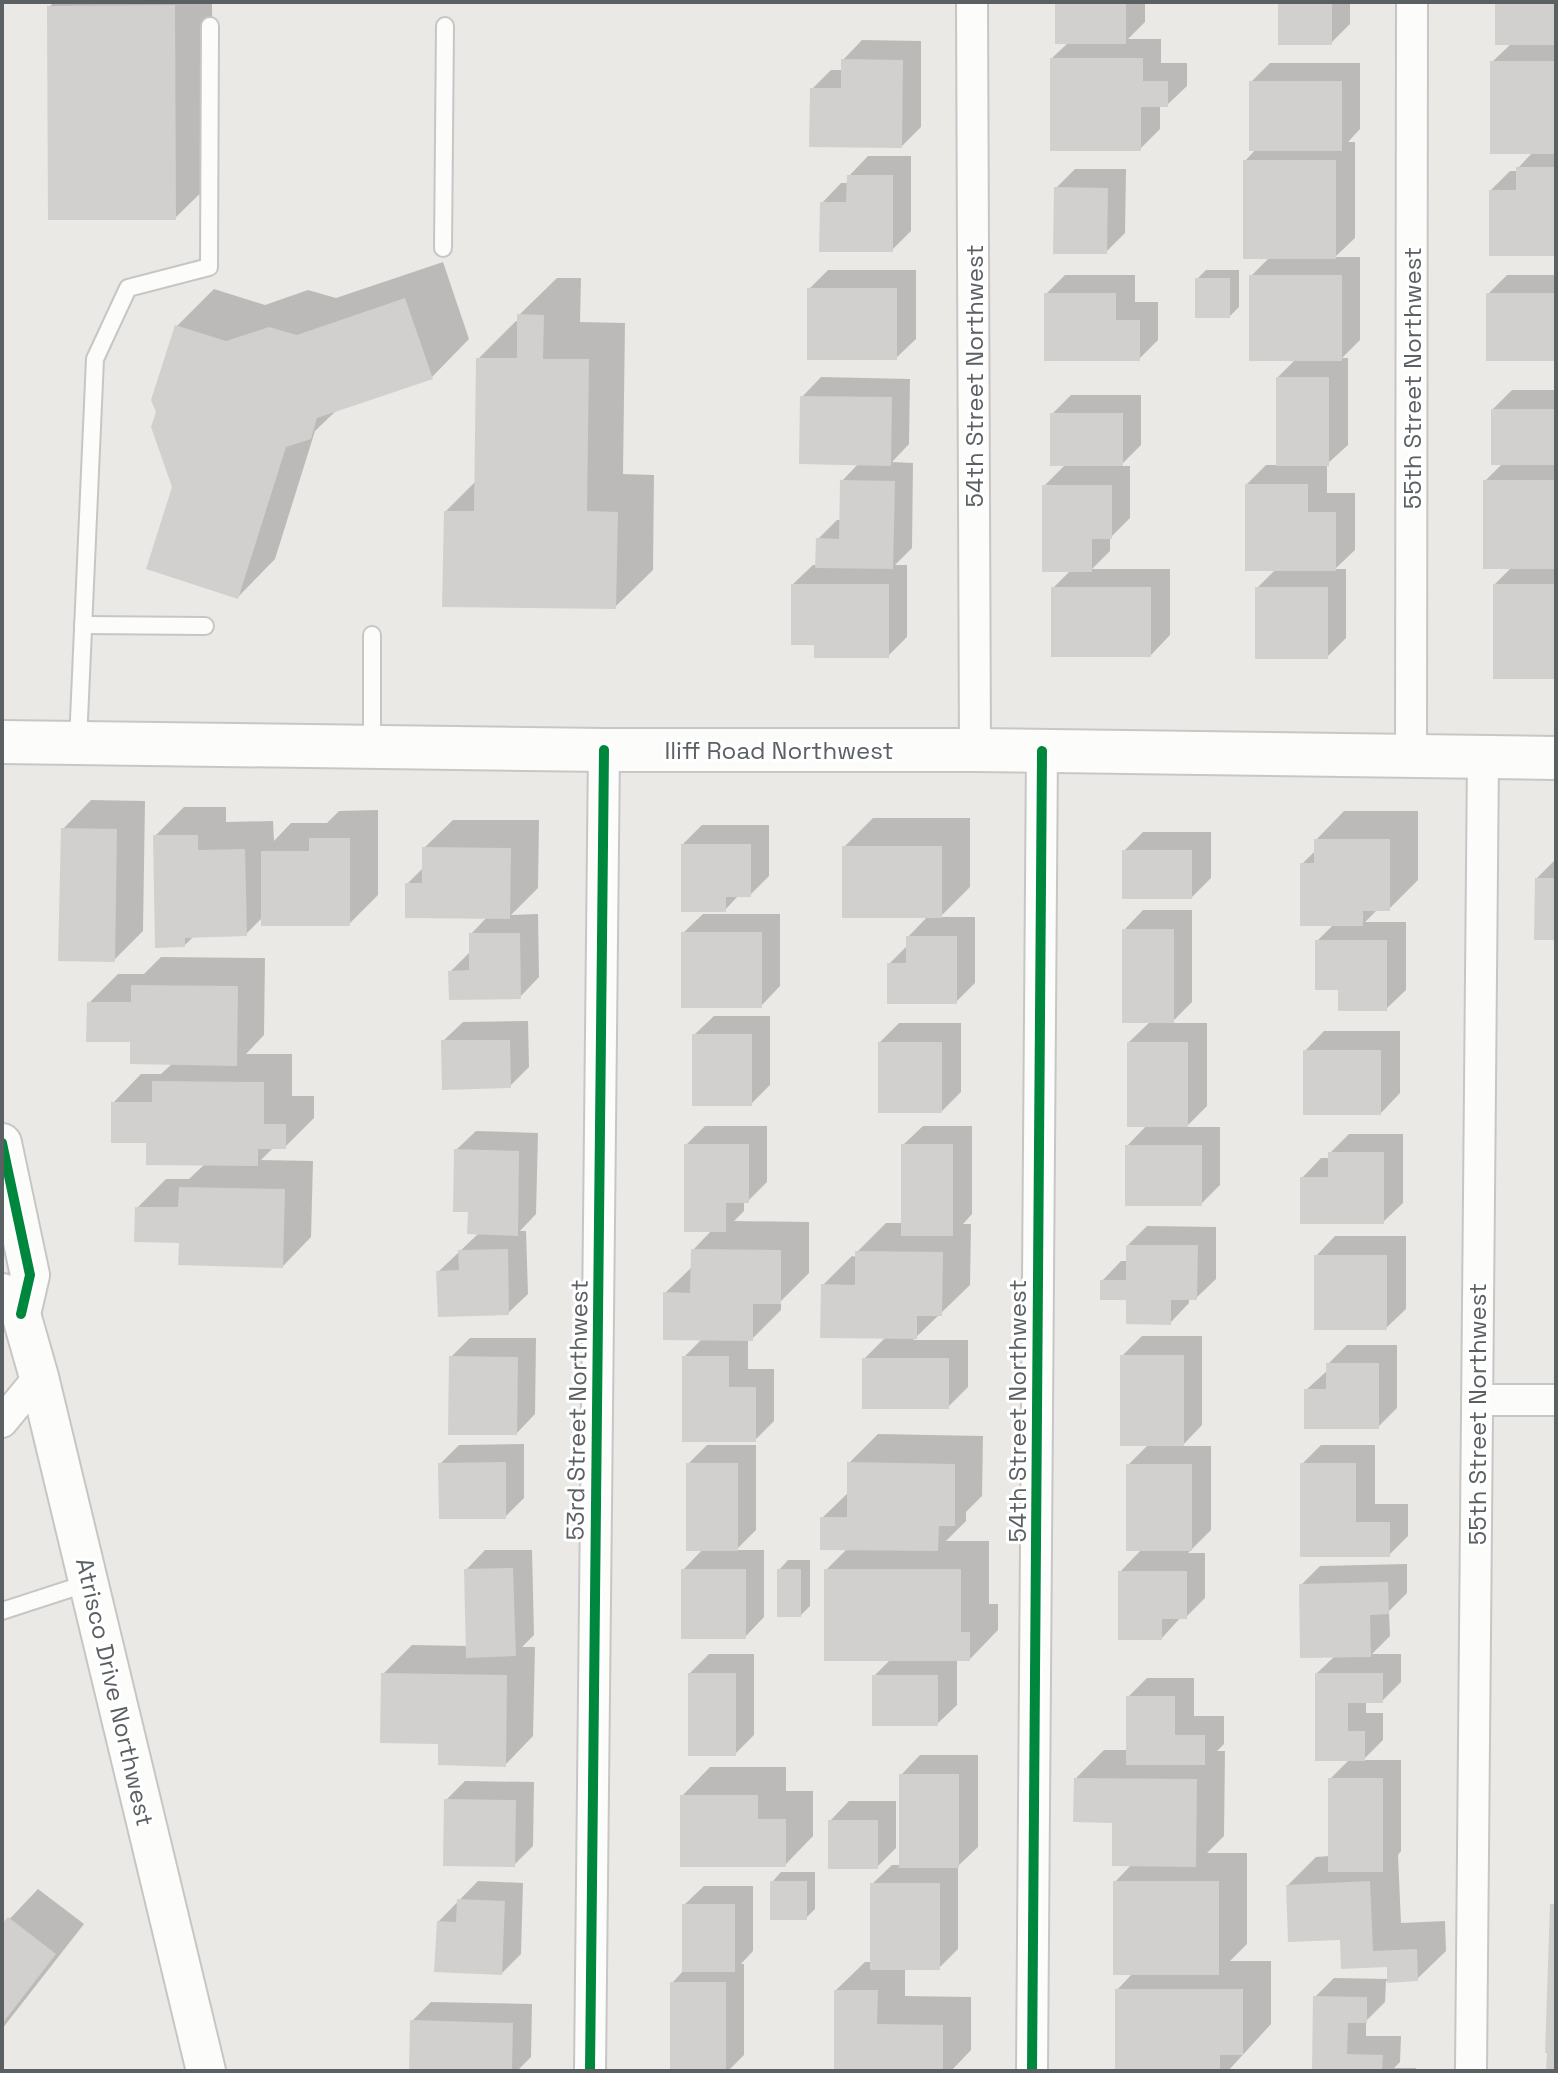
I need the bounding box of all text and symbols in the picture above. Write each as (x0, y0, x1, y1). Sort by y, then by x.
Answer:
street label: 54th Street Northwest (959, 245, 990, 507)
street label: 55th Street Northwest (1397, 247, 1428, 509)
street label: Iliff Road Northwest (664, 735, 894, 766)
street label: 53rd Street Northwest (559, 1279, 595, 1541)
street label: 54th Street Northwest (1002, 1280, 1033, 1542)
street label: 55th Street Northwest (1462, 1283, 1493, 1545)
street label: Atrisco Drive Northwest (69, 1555, 161, 1829)

